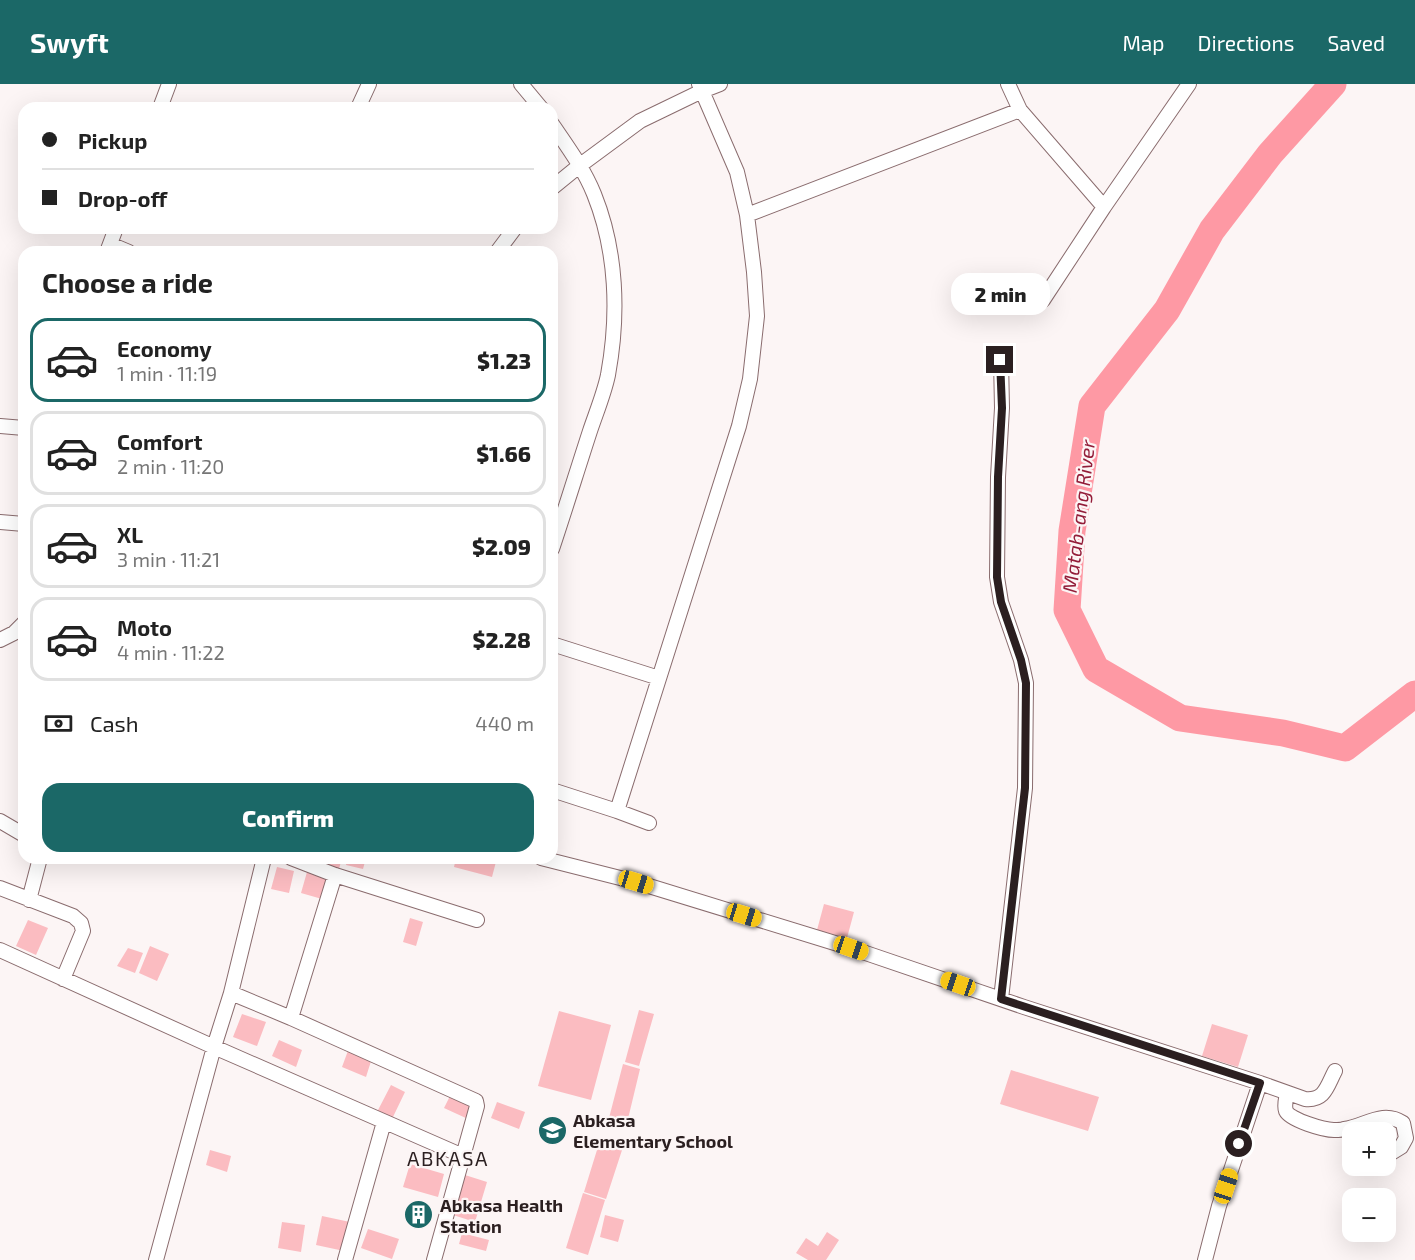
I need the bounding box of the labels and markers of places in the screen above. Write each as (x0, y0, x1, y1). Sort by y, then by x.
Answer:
place label: Abkasa Elementary School (573, 1109, 733, 1152)
school or university icon: Abkasa Elementary School (536, 1114, 568, 1146)
place label: Abkasa Health Station (440, 1194, 563, 1237)
building icon: Abkasa Health Station (403, 1199, 435, 1231)

